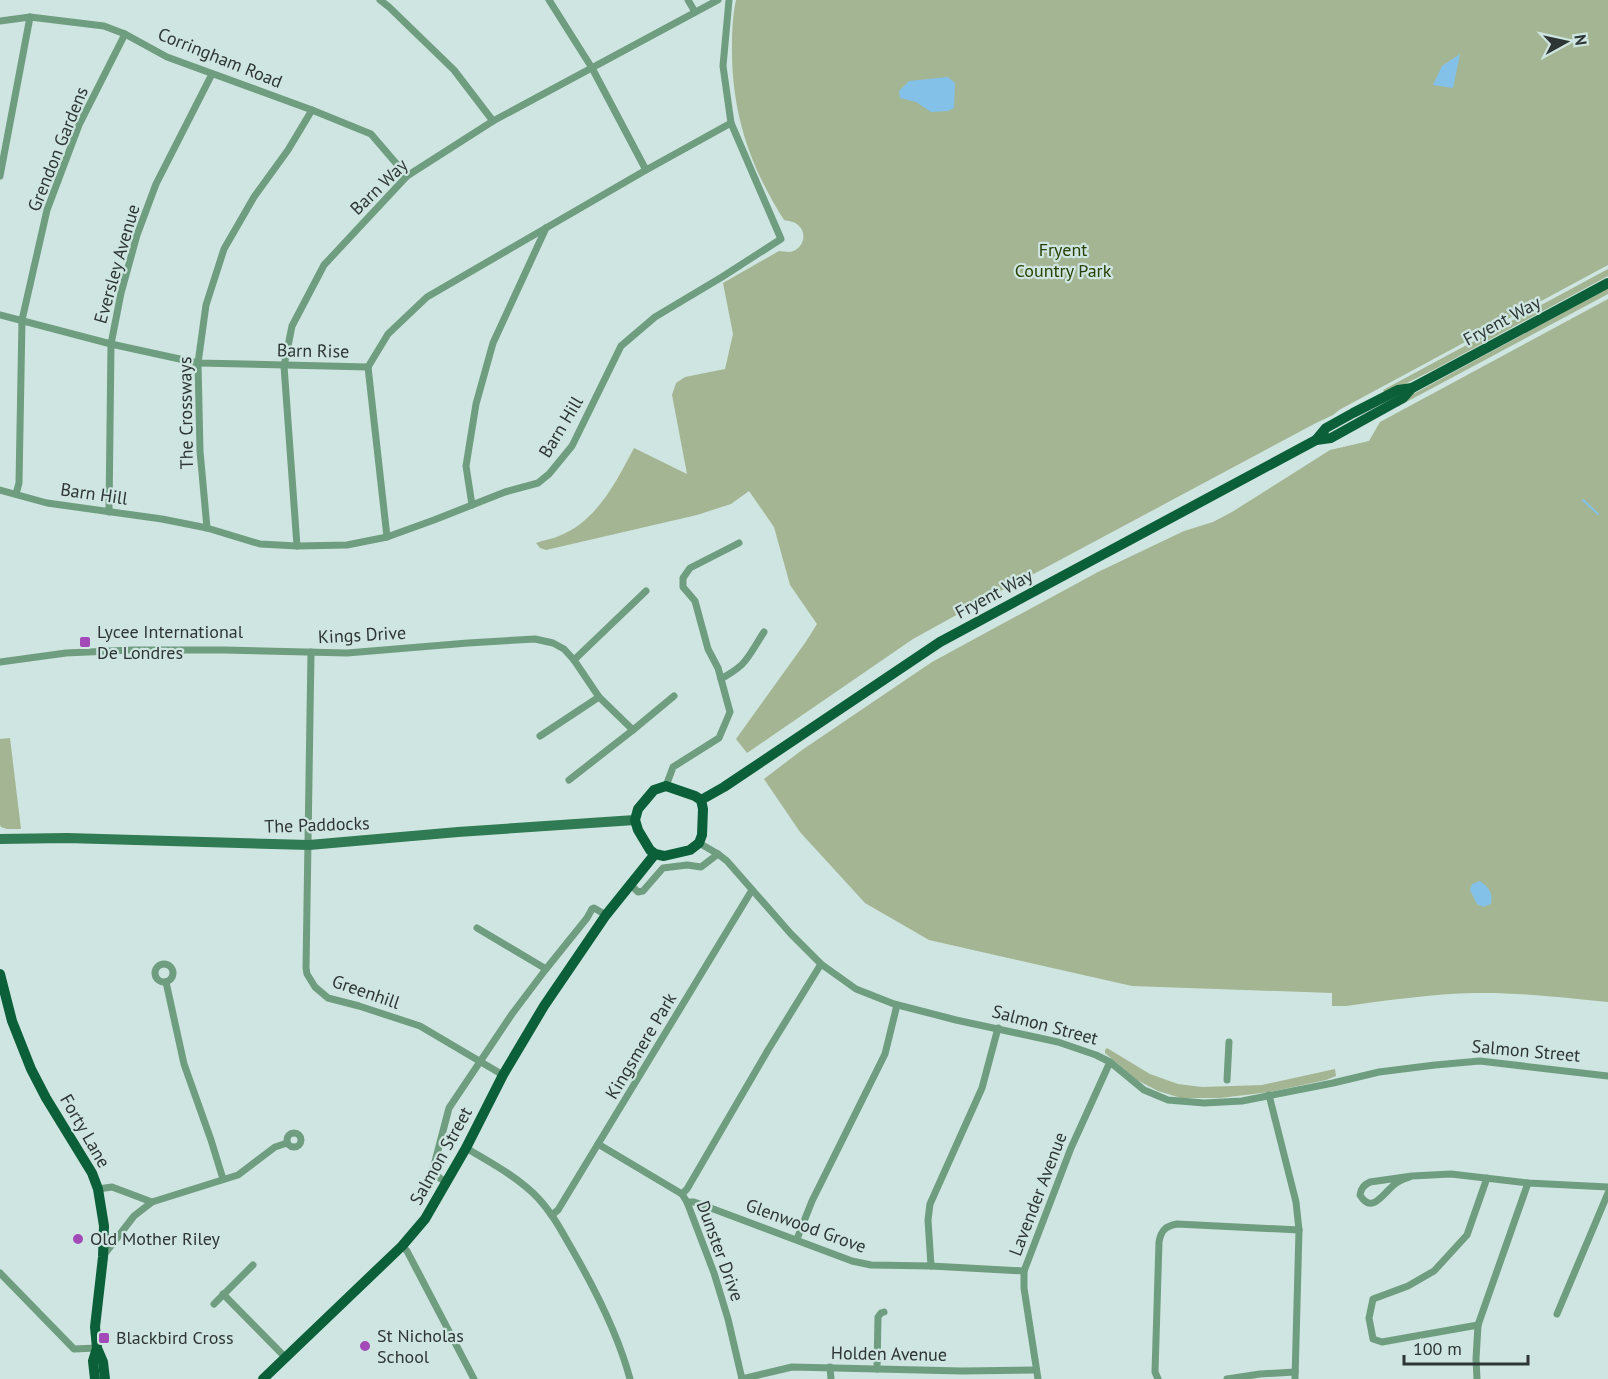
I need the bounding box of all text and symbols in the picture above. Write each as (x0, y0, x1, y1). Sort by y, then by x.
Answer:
north arrow (1536, 12, 1596, 72)
street label: Corringham Road (155, 22, 286, 93)
text: N (1570, 33, 1591, 47)
street label: Grendon Gardens (22, 83, 93, 215)
street label: Barn Way (345, 153, 413, 220)
street label: Eversley Avenue (88, 201, 145, 326)
park label: Fryent Country Park (1015, 238, 1112, 282)
street label: Fryent Way (1459, 290, 1545, 351)
street label: Barn Rise (277, 338, 349, 363)
street label: The Crossways (173, 356, 198, 470)
street label: Barn Hill (533, 391, 588, 462)
street label: Barn Hill (59, 477, 130, 510)
street label: Fryent Way (951, 563, 1037, 624)
place label: Lycee International De Londres (97, 620, 244, 664)
street label: Kings Drive (317, 621, 407, 648)
marker: Lycee International De Londres (78, 635, 92, 649)
street label: The Paddocks (264, 811, 370, 838)
street label: Greenhill (329, 969, 404, 1014)
street label: Kingsmere Park (600, 988, 681, 1103)
street label: Salmon Street (990, 999, 1101, 1050)
street label: Salmon Street (1471, 1034, 1581, 1067)
street label: Forty Lane (55, 1090, 116, 1172)
street label: Salmon Street (404, 1103, 477, 1209)
street label: Lavender Avenue (1003, 1129, 1072, 1259)
street label: Glenwood Grove (743, 1193, 869, 1258)
street label: Dunster Drive (692, 1197, 749, 1304)
place label: Old Mother Riley (90, 1227, 220, 1250)
marker: Old Mother Riley (71, 1232, 85, 1246)
place label: St Nicholas School (377, 1324, 464, 1368)
place label: Blackbird Cross (116, 1326, 234, 1349)
scale bar (1404, 1328, 1528, 1366)
marker: Blackbird Cross (97, 1331, 111, 1345)
text: 100 m (1413, 1337, 1462, 1360)
marker: St Nicholas School (358, 1339, 372, 1353)
street label: Holden Avenue (831, 1341, 947, 1366)

